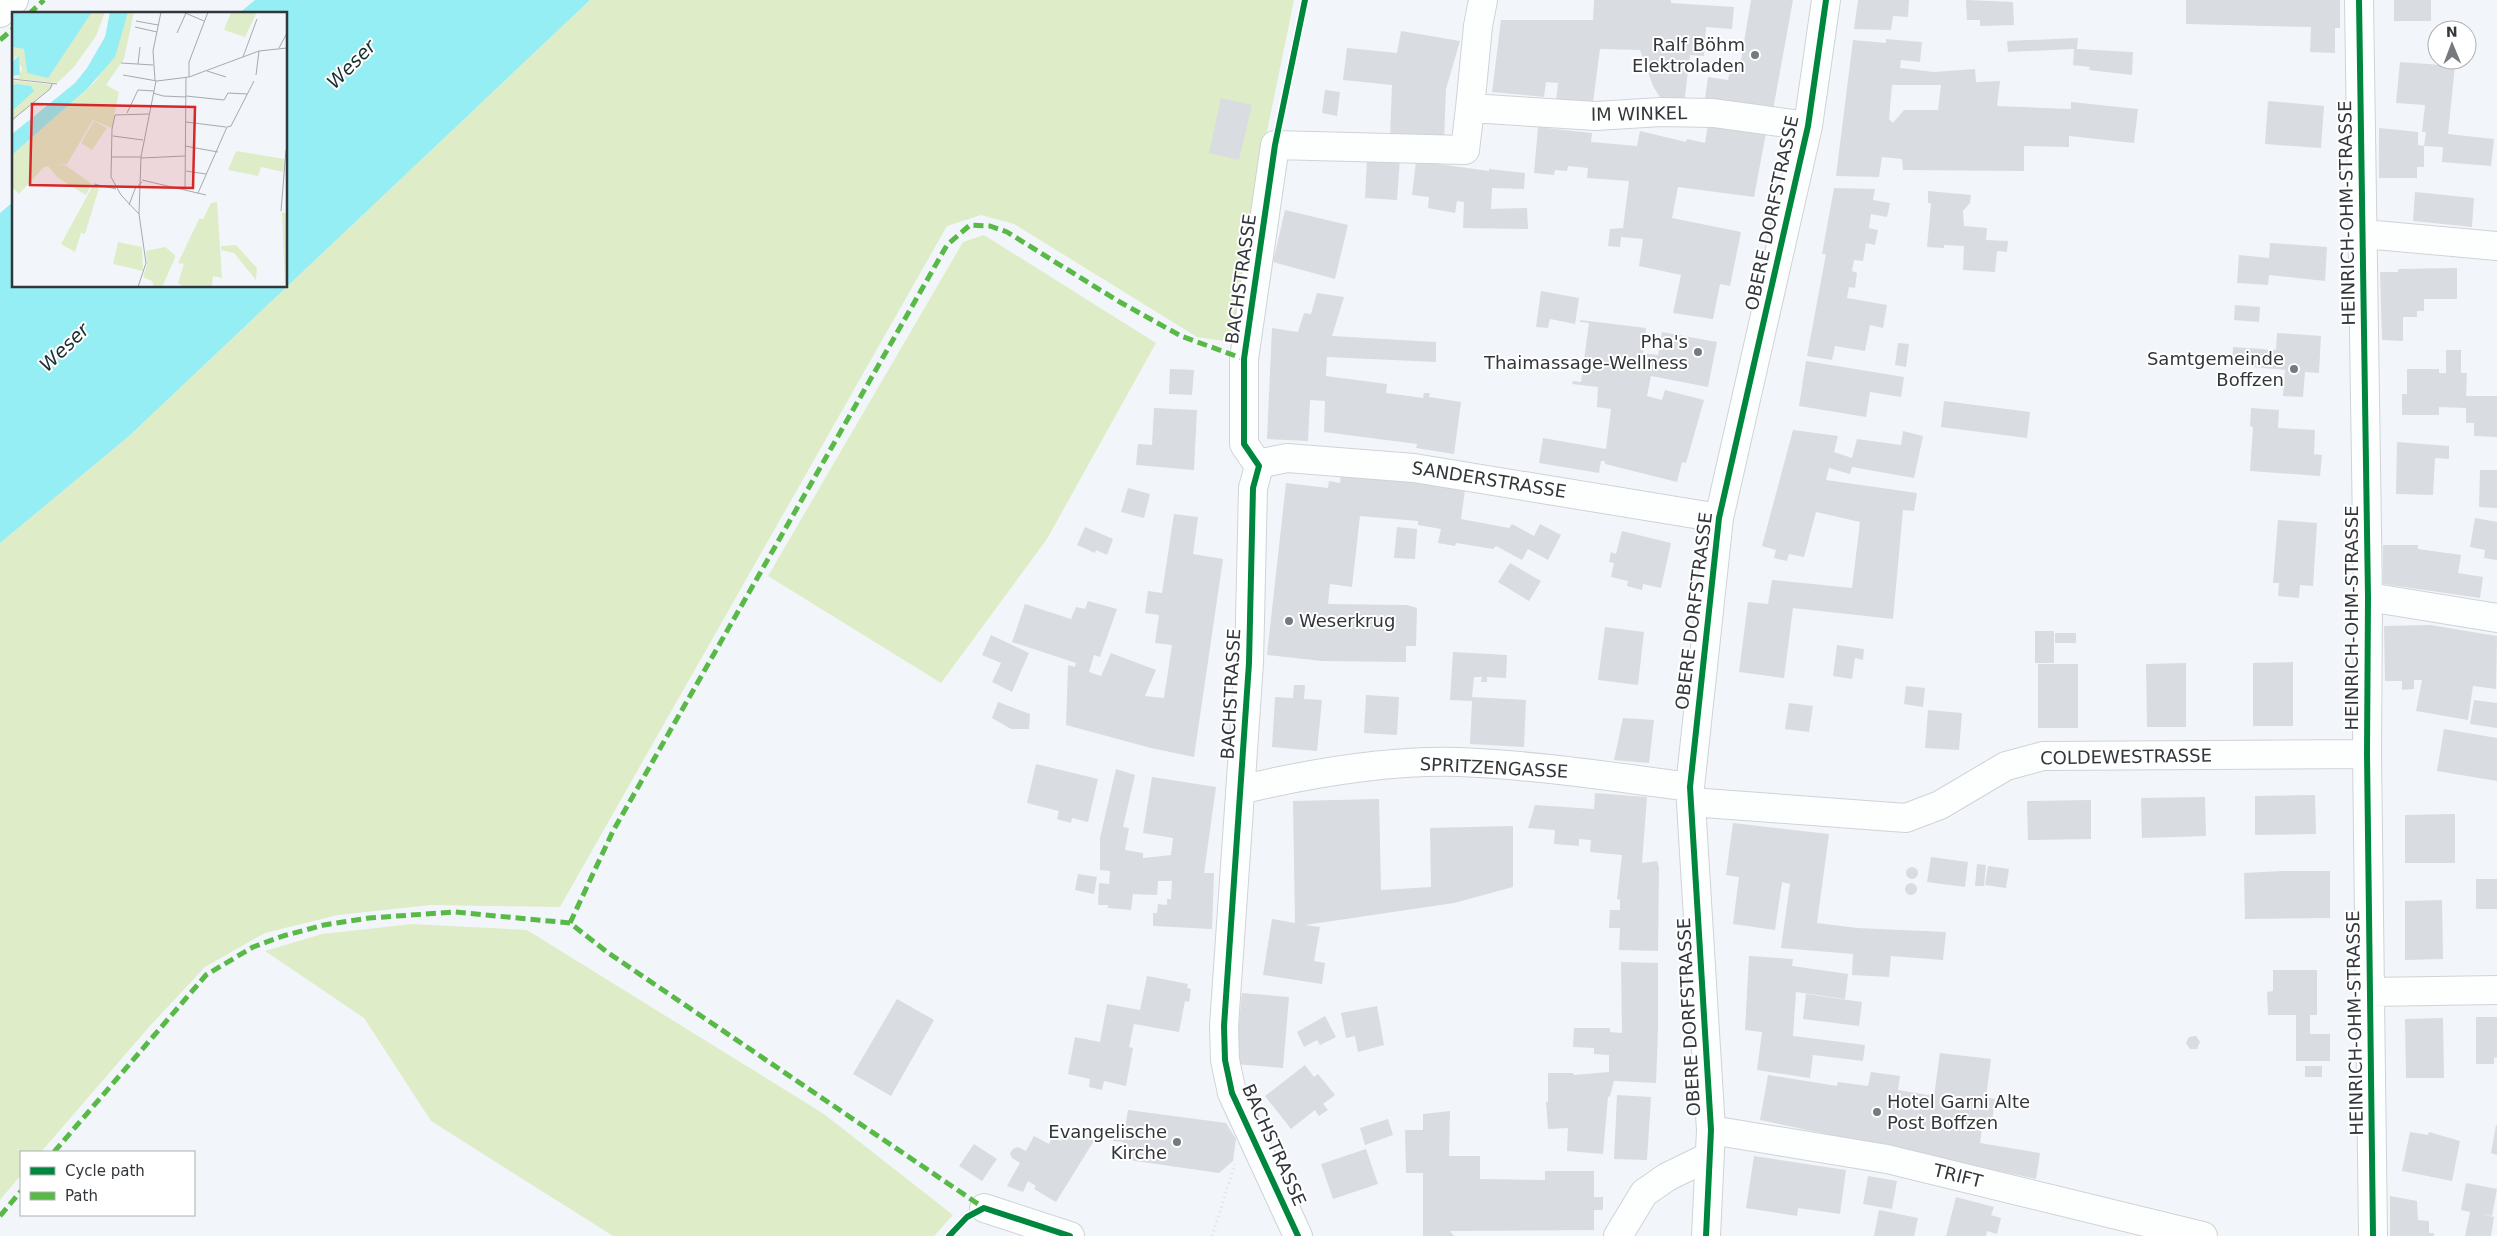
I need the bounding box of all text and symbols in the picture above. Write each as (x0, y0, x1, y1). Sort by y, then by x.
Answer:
inset map (12, 12, 288, 288)
north arrow (2427, 20, 2477, 70)
text: N (2446, 24, 2458, 40)
water label: Weser (322, 34, 381, 93)
place label: Ralf Böhm Elektroladen (1632, 34, 1745, 76)
marker: Ralf Böhm Elektroladen (1749, 49, 1761, 61)
street label: HEINRICH-OHM-STRASSE (2334, 100, 2359, 326)
street label: IM WINKEL (1591, 102, 1687, 125)
street label: OBERE DORFSTRASSE (1741, 113, 1802, 312)
street label: BACHSTRASSE (1221, 213, 1260, 345)
water label: Weser (35, 317, 94, 376)
place label: Pha's Thaimassage-Wellness (1483, 331, 1688, 373)
marker: Pha's Thaimassage-Wellness (1692, 346, 1704, 358)
place label: Samtgemeinde Boffzen (2147, 348, 2284, 390)
marker: Samtgemeinde Boffzen (2288, 363, 2300, 375)
street label: SANDERSTRASSE (1410, 457, 1568, 502)
street label: HEINRICH-OHM-STRASSE (2341, 505, 2362, 731)
street label: OBERE DORFSTRASSE (1671, 511, 1716, 711)
place label: Weserkrug (1299, 610, 1395, 631)
marker: Weserkrug (1283, 615, 1295, 627)
street label: BACHSTRASSE (1217, 628, 1244, 760)
street label: COLDEWESTRASSE (2040, 745, 2212, 768)
street label: SPRITZENGASSE (1419, 753, 1569, 782)
street label: HEINRICH-OHM-STRASSE (2342, 910, 2367, 1136)
street label: OBERE DORFSTRASSE (1673, 917, 1704, 1117)
street label: BACHSTRASSE (1238, 1081, 1311, 1209)
place label: Hotel Garni Alte Post Boffzen (1887, 1091, 2030, 1133)
marker: Hotel Garni Alte Post Boffzen (1871, 1106, 1883, 1118)
place label: Evangelische Kirche (1048, 1121, 1167, 1163)
marker: Evangelische Kirche (1171, 1136, 1183, 1148)
legend (20, 1151, 195, 1216)
street label: TRIFT (1930, 1159, 1986, 1192)
text: Cycle path (65, 1162, 145, 1180)
text: Path (65, 1187, 98, 1205)

